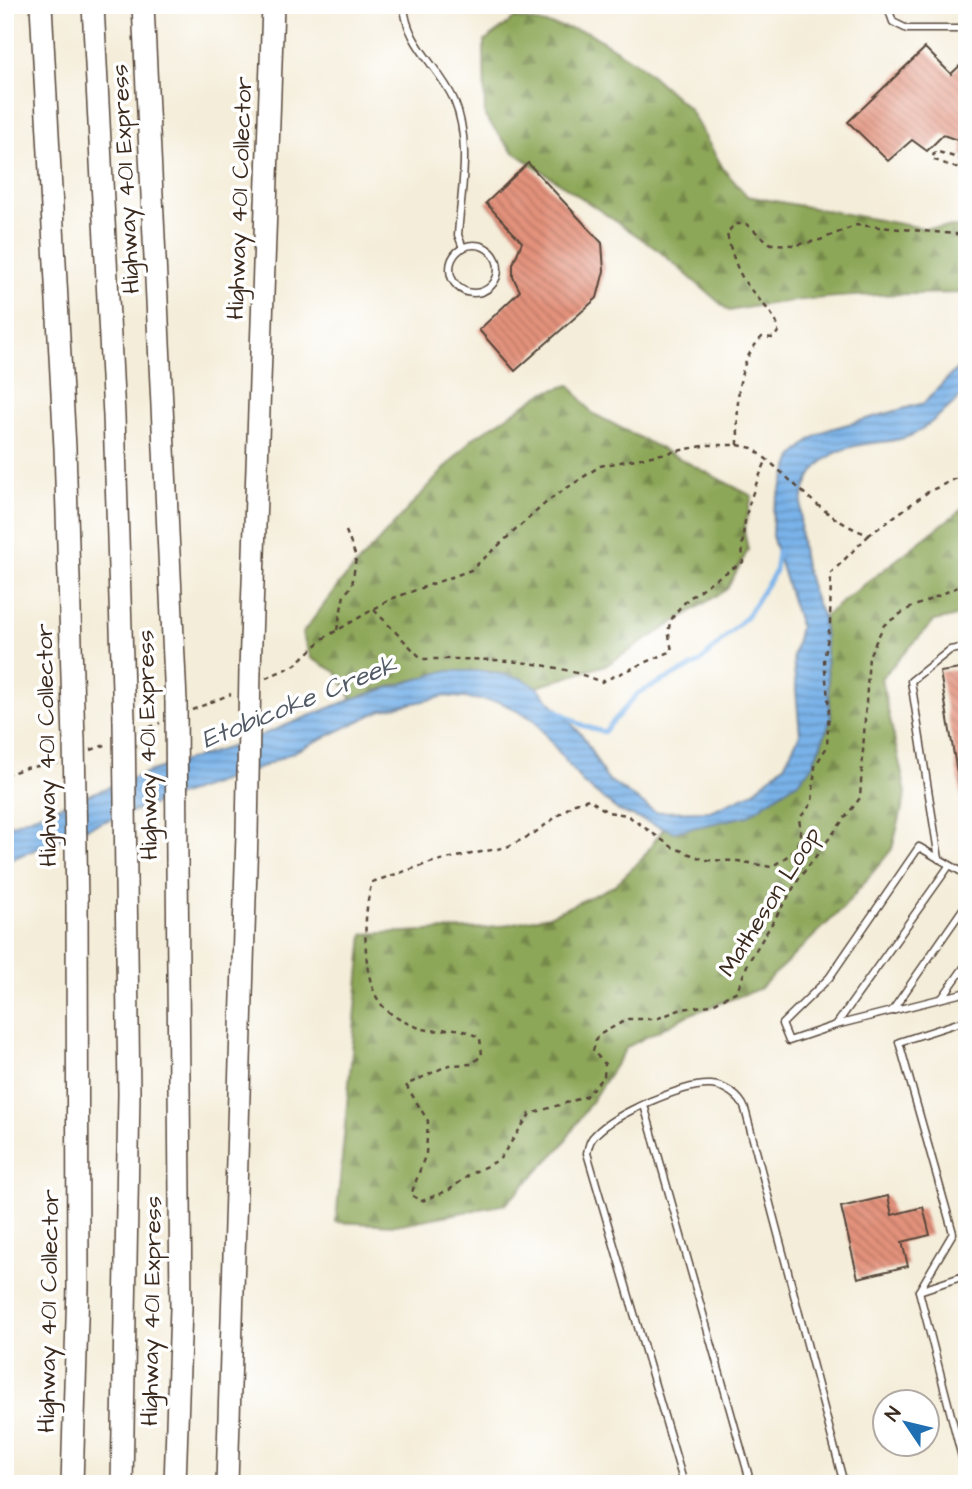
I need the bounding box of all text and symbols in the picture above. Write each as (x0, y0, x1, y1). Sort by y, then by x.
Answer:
street label: Highway 401 Express (103, 63, 150, 295)
street label: Highway 401 Collector (219, 76, 262, 320)
street label: Highway 401 Collector (28, 623, 67, 867)
street label: Highway 401 Express (129, 630, 168, 860)
water label: Etobicoke Creek (196, 646, 403, 758)
street label: Matheson Loop (710, 821, 830, 983)
street label: Highway 401 Collector (30, 1189, 69, 1433)
street label: Highway 401 Express (133, 1196, 172, 1426)
north arrow (870, 1388, 940, 1458)
text: N (879, 1401, 908, 1427)

